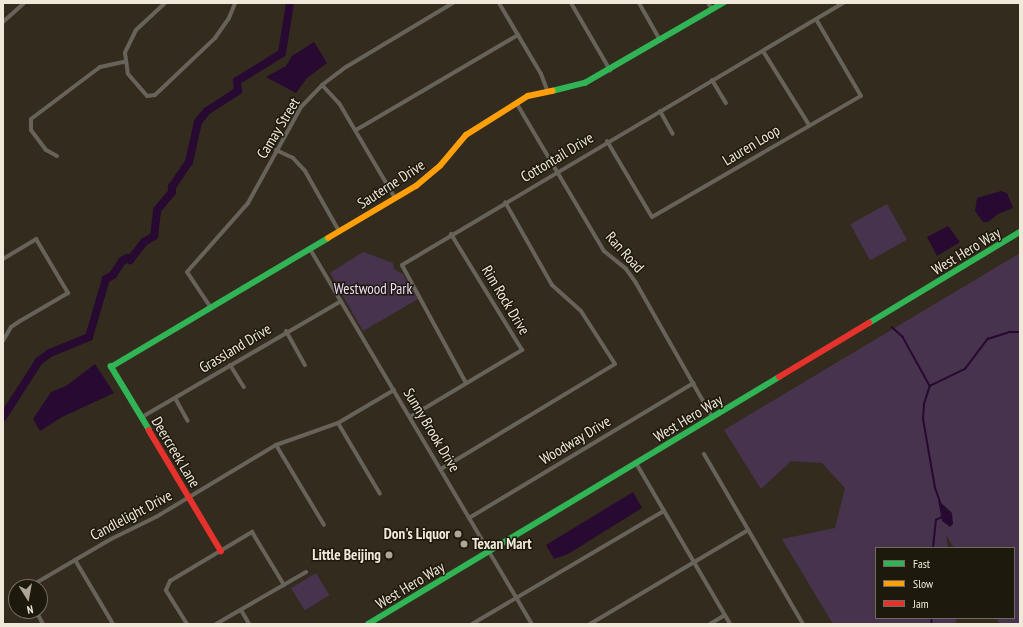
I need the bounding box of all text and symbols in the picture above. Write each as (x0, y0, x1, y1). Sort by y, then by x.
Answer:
street label: Camay Street (253, 94, 303, 162)
street label: Lauren Loop (719, 121, 783, 169)
street label: Cottontail Drive (517, 128, 597, 186)
street label: Sauterne Drive (354, 156, 428, 212)
street label: West Hero Way (928, 223, 1004, 279)
street label: Ran Road (602, 228, 648, 276)
street label: Rim Rock Drive (478, 262, 534, 338)
park label: Westwood Park (334, 280, 412, 298)
street label: Grassland Drive (196, 320, 274, 376)
street label: Sunny Brook Drive (400, 385, 464, 475)
street label: West Hero Way (650, 390, 726, 446)
street label: Woodway Drive (536, 412, 614, 468)
street label: Deercreek Lane (148, 413, 204, 491)
street label: Candlelight Drive (87, 486, 175, 544)
place label: Don's Liquor (384, 525, 450, 543)
marker: Don's Liquor (453, 529, 463, 539)
place label: Texan Mart (472, 535, 532, 553)
marker: Texan Mart (459, 539, 469, 549)
place label: Little Beijing (312, 546, 381, 564)
legend (875, 547, 1015, 619)
marker: Little Beijing (384, 550, 394, 560)
text: Fast (913, 556, 930, 571)
street label: West Hero Way (372, 557, 448, 613)
text: Slow (913, 576, 933, 591)
north arrow (8, 579, 48, 619)
text: Jam (913, 596, 929, 611)
text: N (26, 602, 34, 617)

